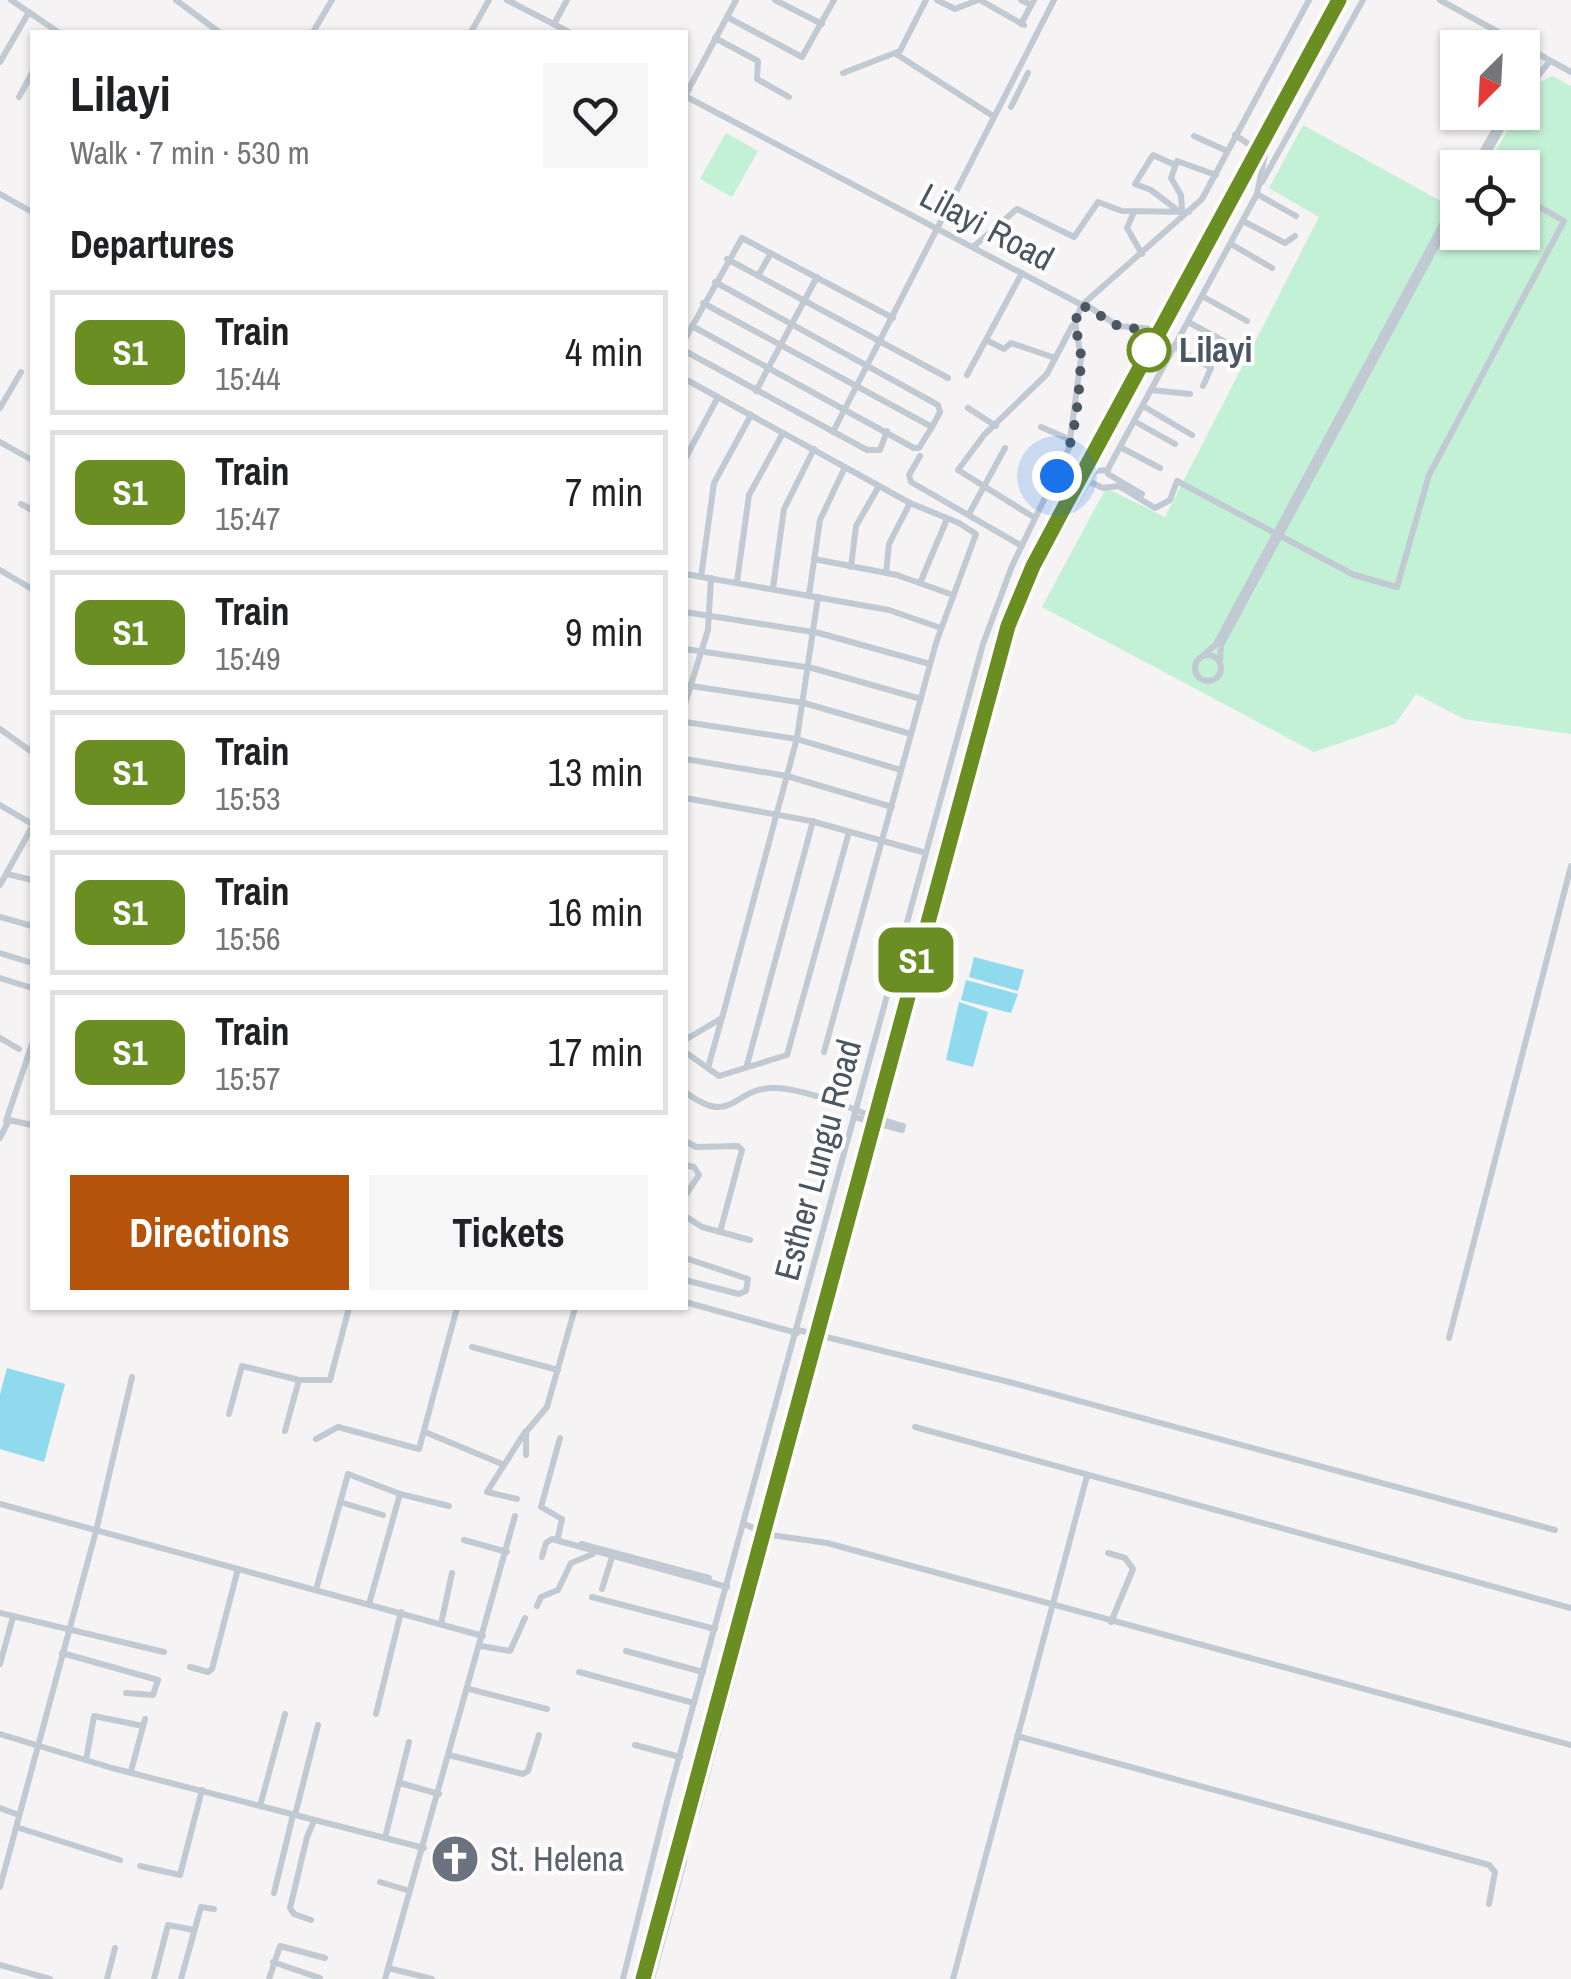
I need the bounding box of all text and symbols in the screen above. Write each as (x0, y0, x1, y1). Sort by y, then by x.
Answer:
north arrow (1440, 30, 1540, 130)
map controls (1440, 30, 1540, 250)
text: Lilayi (70, 61, 171, 126)
button: heart (543, 63, 648, 168)
text: Walk · 7 min · 530 m (70, 131, 310, 174)
button: locate (1440, 150, 1540, 250)
street label: Lilayi Road (912, 172, 1062, 281)
text: Departures (70, 219, 235, 270)
text: Train (215, 306, 289, 357)
place label: Lilayi (1179, 326, 1252, 373)
text: 4 min (565, 327, 643, 378)
text: S1 (112, 329, 148, 376)
marker: Lilayi (1128, 329, 1170, 371)
text: 15:44 (215, 357, 281, 400)
text: Train (215, 446, 289, 497)
your location (1032, 451, 1082, 501)
text: 7 min (565, 467, 643, 518)
text: S1 (112, 469, 148, 516)
text: 15:47 (215, 497, 281, 540)
text: Train (215, 586, 289, 637)
text: 9 min (565, 607, 643, 658)
text: S1 (112, 609, 148, 656)
text: 15:49 (215, 637, 281, 680)
text: Train (215, 726, 289, 777)
text: 13 min (548, 747, 643, 798)
text: S1 (112, 749, 148, 796)
text: 15:53 (215, 777, 281, 820)
text: Train (215, 866, 289, 917)
text: 16 min (548, 887, 643, 938)
text: S1 (112, 889, 148, 936)
text: 15:56 (215, 917, 281, 960)
line badge: S1 (871, 928, 961, 992)
text: S1 (898, 937, 934, 984)
text: Train (215, 1006, 289, 1057)
text: 17 min (548, 1027, 643, 1078)
text: S1 (112, 1029, 148, 1076)
street label: Esther Lungu Road (763, 1034, 872, 1285)
text: 15:57 (215, 1057, 281, 1100)
button: Directions (70, 1175, 349, 1290)
button: Tickets (369, 1175, 648, 1290)
church icon: St. Helena (429, 1833, 481, 1885)
place label: St. Helena (490, 1835, 624, 1882)

